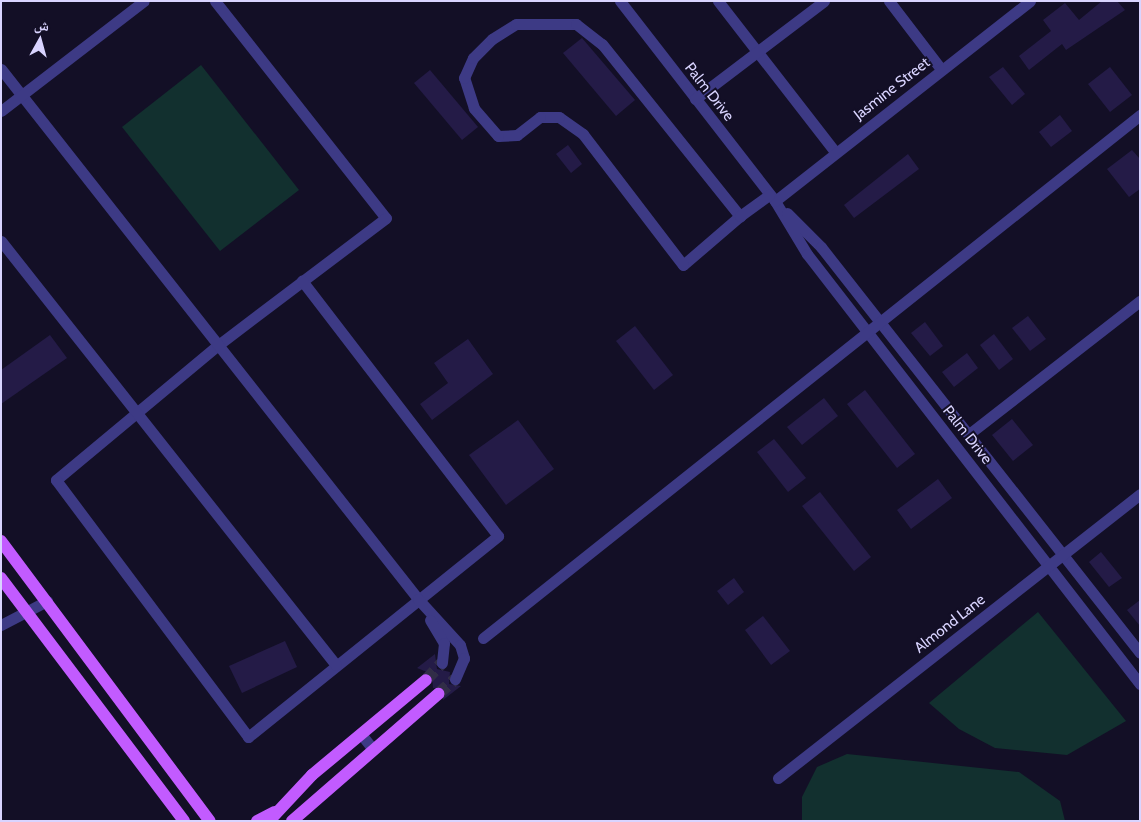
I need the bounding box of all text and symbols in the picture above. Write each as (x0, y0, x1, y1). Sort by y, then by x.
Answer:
north arrow (15, 15, 65, 65)
text: ش (33, 15, 50, 35)
street label: Jasmine Street (850, 54, 934, 124)
street label: Palm Drive (681, 59, 737, 125)
street label: Palm Drive (939, 402, 995, 468)
street label: Almond Lane (911, 591, 989, 657)

